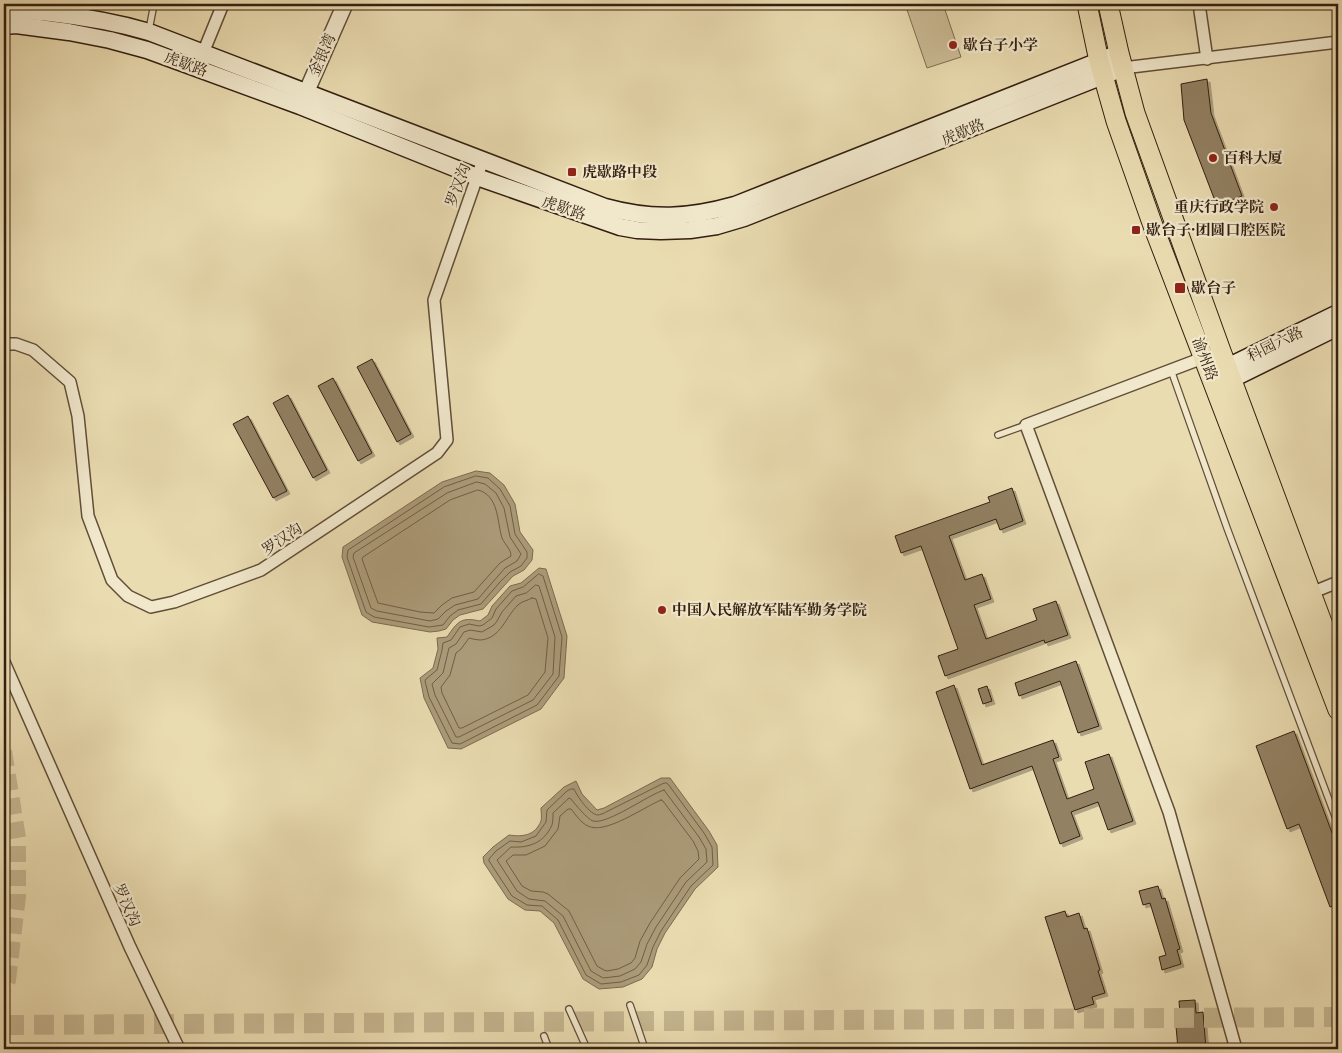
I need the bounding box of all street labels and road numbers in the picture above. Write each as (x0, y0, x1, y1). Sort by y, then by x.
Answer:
street label: 金银湾 (304, 30, 340, 80)
street label: 虎歇路 (161, 47, 211, 81)
street label: 虎歇路 (938, 114, 988, 150)
street label: 罗汉沟 (441, 160, 475, 210)
street label: 虎歇路 (539, 191, 589, 225)
street label: 科园六路 (1244, 322, 1306, 366)
street label: 渝州路 (1188, 334, 1222, 384)
street label: 罗汉沟 (258, 518, 306, 560)
street label: 罗汉沟 (109, 880, 145, 930)

